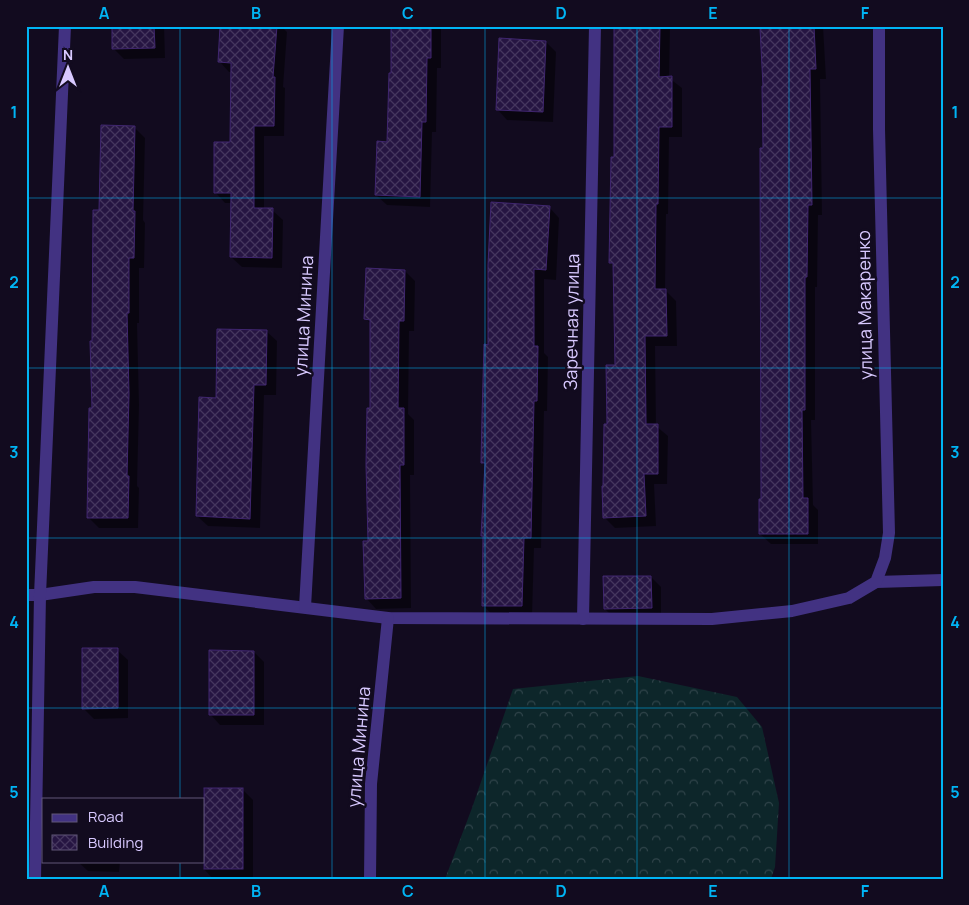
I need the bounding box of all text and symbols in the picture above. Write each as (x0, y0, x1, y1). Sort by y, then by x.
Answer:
text: A (99, 2, 110, 24)
text: B (251, 2, 261, 24)
text: C (402, 2, 414, 24)
text: D (555, 2, 567, 24)
text: E (708, 2, 718, 24)
text: F (861, 2, 870, 24)
north arrow (42, 42, 92, 92)
text: N (63, 45, 73, 64)
text: 1 (10, 101, 18, 123)
text: 1 (951, 101, 959, 123)
street label: улица Макаренко (851, 230, 877, 380)
street label: Заречная улица (558, 253, 584, 391)
street label: улица Минина (288, 255, 318, 377)
text: 2 (9, 271, 19, 293)
text: 2 (950, 271, 960, 293)
text: 3 (9, 441, 19, 463)
text: 3 (950, 441, 960, 463)
text: 4 (9, 611, 19, 633)
text: 4 (950, 611, 960, 633)
street label: улица Минина (341, 685, 375, 808)
text: 5 (9, 781, 19, 803)
text: 5 (950, 781, 960, 803)
legend (42, 798, 205, 862)
text: Road (88, 806, 124, 827)
text: Building (88, 832, 143, 853)
text: A (99, 880, 110, 902)
text: B (251, 880, 261, 902)
text: C (402, 880, 414, 902)
text: D (555, 880, 567, 902)
text: E (708, 880, 718, 902)
text: F (861, 880, 870, 902)

